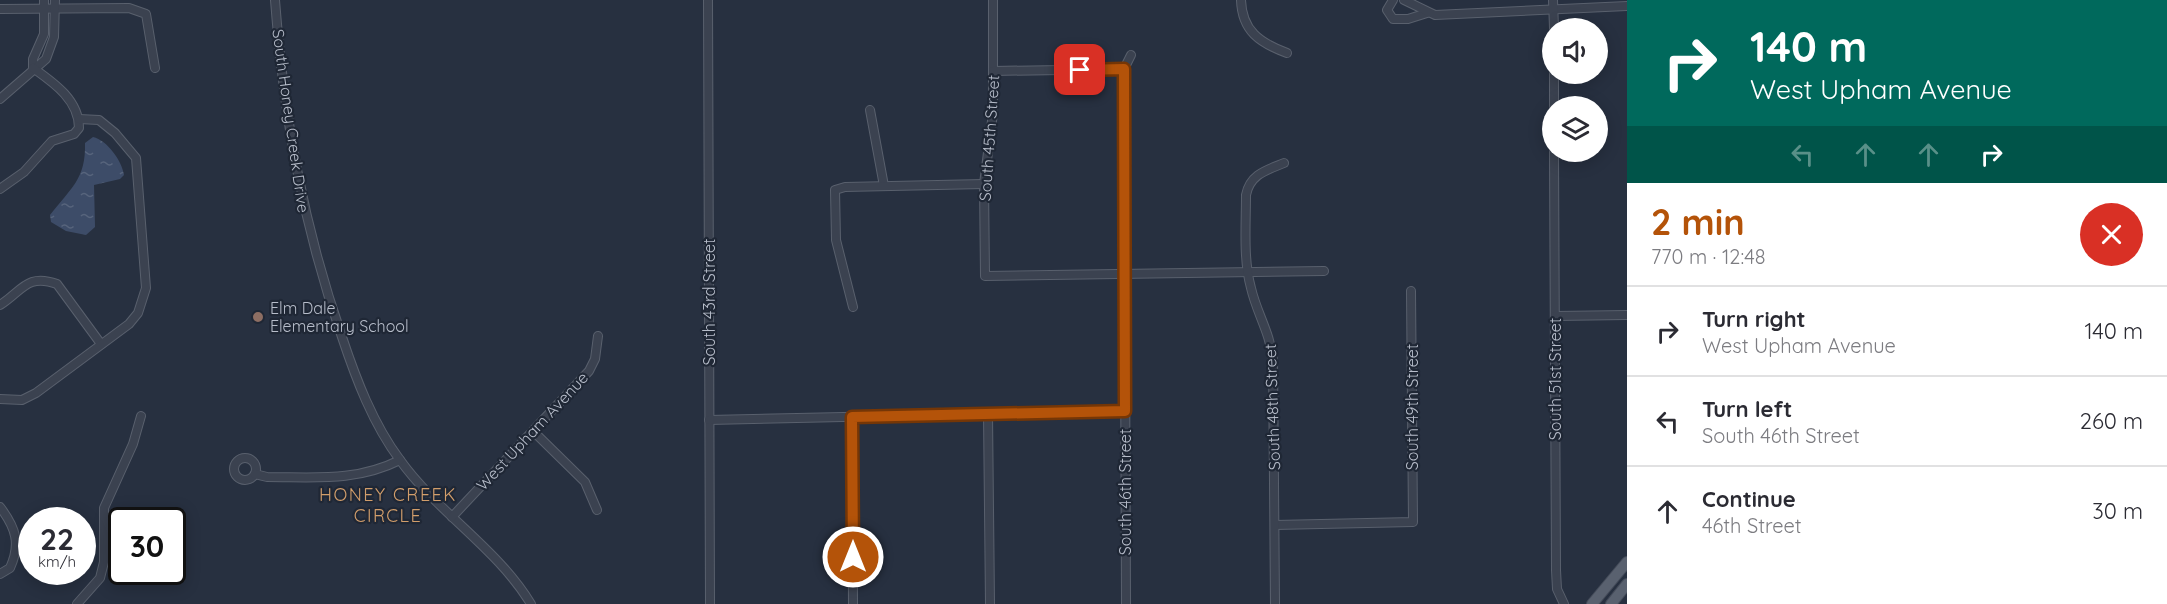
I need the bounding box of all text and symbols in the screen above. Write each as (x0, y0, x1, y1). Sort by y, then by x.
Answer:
map controls (1542, 18, 1608, 162)
button: sound (1542, 18, 1608, 84)
text: 140 m (1750, 20, 1867, 73)
icon: right (1651, 24, 1729, 102)
street label: South Honey Creek Drive (268, 28, 314, 214)
pin (1054, 44, 1105, 95)
icon: arrive (1063, 53, 1096, 86)
text: West Upham Avenue (1750, 72, 2012, 106)
street label: South 45th Street (975, 74, 1003, 202)
button: layers (1542, 96, 1608, 162)
icon: left (1786, 138, 1819, 171)
icon: ahead (1849, 138, 1882, 171)
icon: ahead (1912, 138, 1945, 171)
icon: right (1975, 138, 2008, 171)
text: 2 min (1651, 199, 1745, 244)
button: close (2080, 203, 2143, 266)
street label: South 43rd Street (699, 238, 719, 366)
text: 770 m · 12:48 (1651, 244, 1766, 269)
place label: Elm Dale Elementary School (270, 298, 409, 336)
text: Turn right (1702, 305, 1806, 333)
marker: Elm Dale Elementary School (251, 310, 265, 324)
icon: right (1651, 315, 1684, 348)
text: 140 m (2084, 317, 2143, 345)
street label: South 51st Street (1545, 318, 1565, 440)
text: West Upham Avenue (1702, 333, 1896, 358)
street label: South 48th Street (1260, 344, 1284, 470)
street label: South 49th Street (1402, 344, 1422, 470)
street label: West Upham Avenue (472, 367, 592, 495)
text: Turn left (1702, 395, 1792, 423)
icon: left (1651, 405, 1684, 438)
text: 260 m (2080, 407, 2143, 435)
text: South 46th Street (1702, 423, 1860, 448)
street label: South 46th Street (1115, 429, 1135, 555)
district label: HONEY CREEK CIRCLE (319, 483, 457, 527)
text: Continue (1702, 485, 1796, 513)
icon: ahead (1651, 495, 1684, 528)
text: 30 m (2092, 497, 2143, 525)
speed limit sign: 30 (108, 507, 186, 585)
text: 46th Street (1702, 513, 1802, 538)
text: 22 (40, 520, 74, 558)
position arrow (821, 525, 885, 589)
text: km/h (38, 552, 76, 571)

